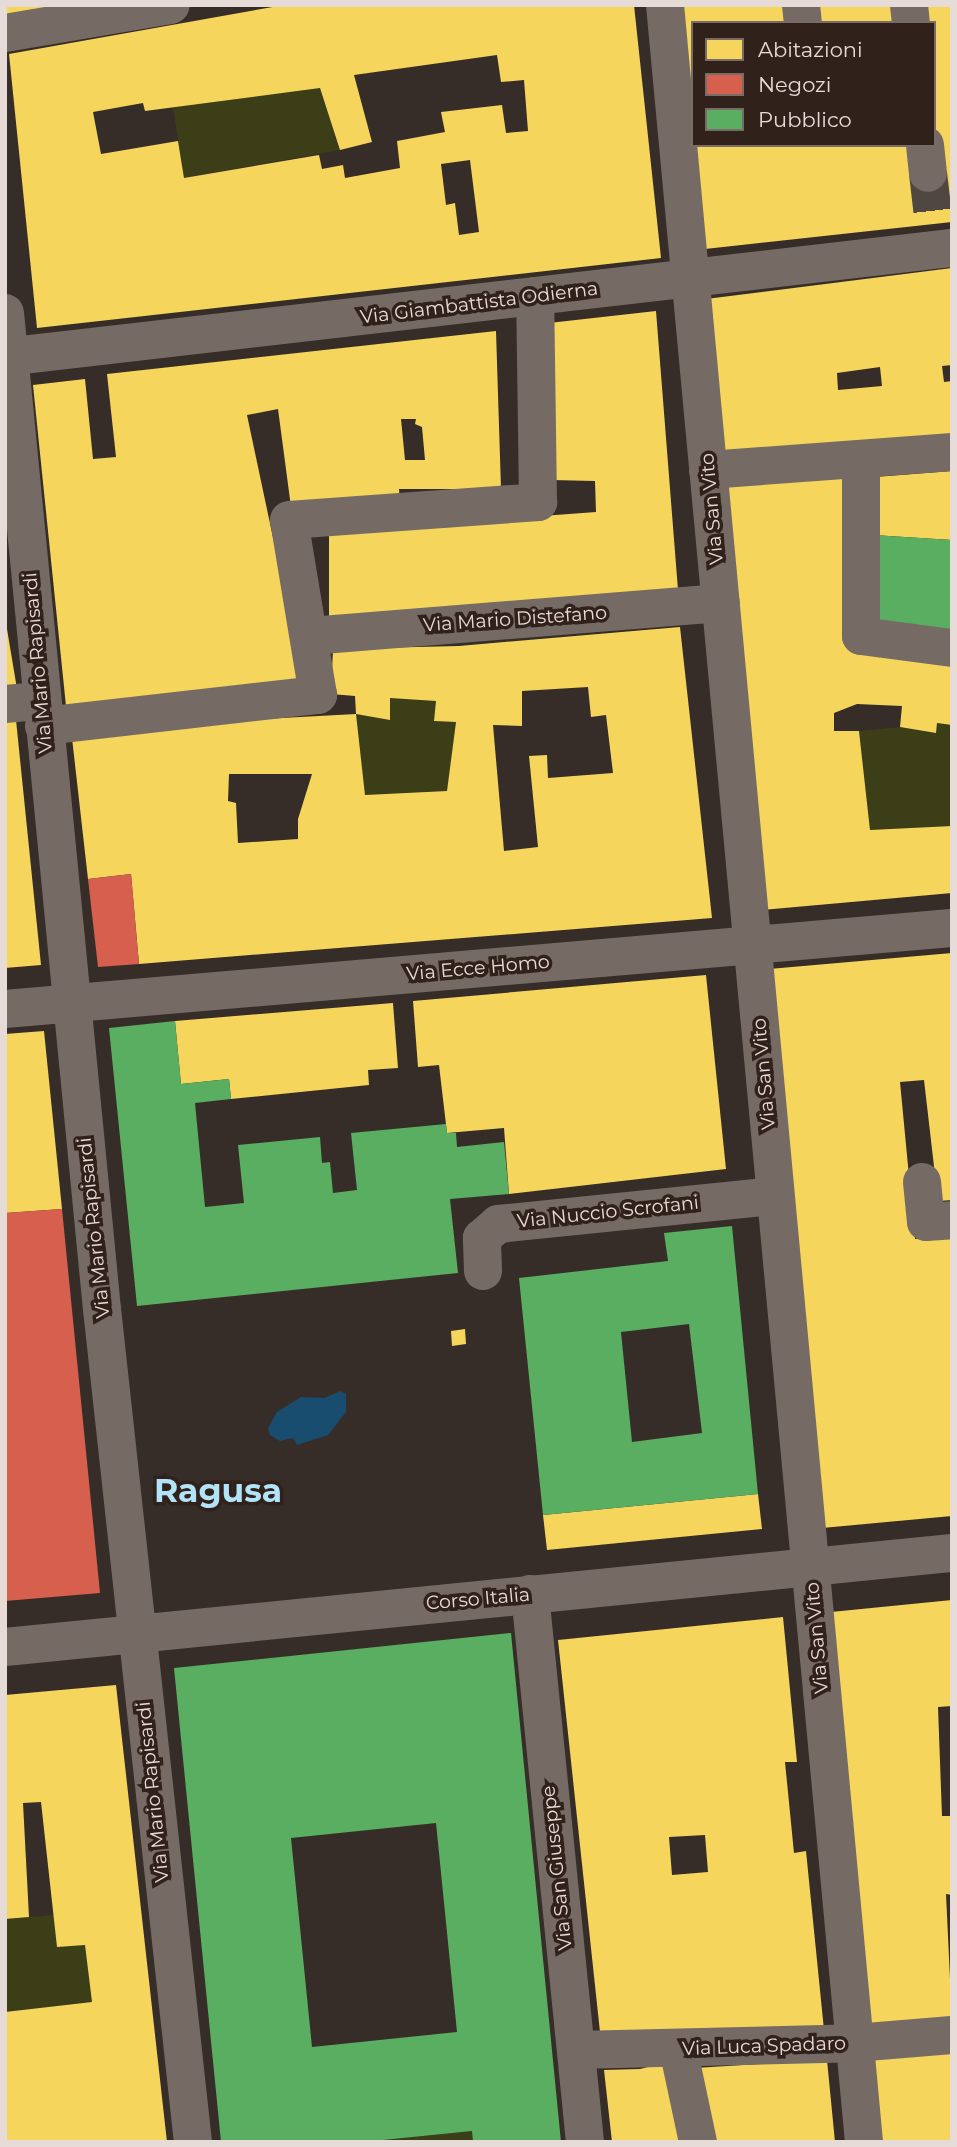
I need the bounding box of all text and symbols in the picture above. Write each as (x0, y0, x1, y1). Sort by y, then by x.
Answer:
legend (691, 21, 936, 147)
text: Abitazioni (758, 37, 863, 62)
text: Negozi (758, 72, 832, 97)
text: Pubblico (758, 107, 852, 132)
street label: Via Giambattista Odierna (359, 277, 599, 329)
street label: Via San Vito (696, 452, 728, 566)
street label: Via Mario Rapisardi (19, 571, 57, 755)
street label: Via Mario Distefano (422, 601, 608, 637)
street label: Via Ecce Homo (405, 950, 551, 986)
street label: Via San Vito (748, 1017, 780, 1131)
street label: Via Mario Rapisardi (73, 1136, 115, 1320)
street label: Via Nuccio Scrofani (516, 1191, 700, 1233)
district label: Ragusa (154, 1471, 282, 1511)
street label: Via San Vito (801, 1581, 833, 1695)
street label: Corso Italia (425, 1583, 531, 1615)
street label: Via Mario Rapisardi (132, 1700, 174, 1884)
street label: Via San Giuseppe (537, 1785, 577, 1951)
street label: Via Luca Spadaro (682, 2032, 846, 2060)

